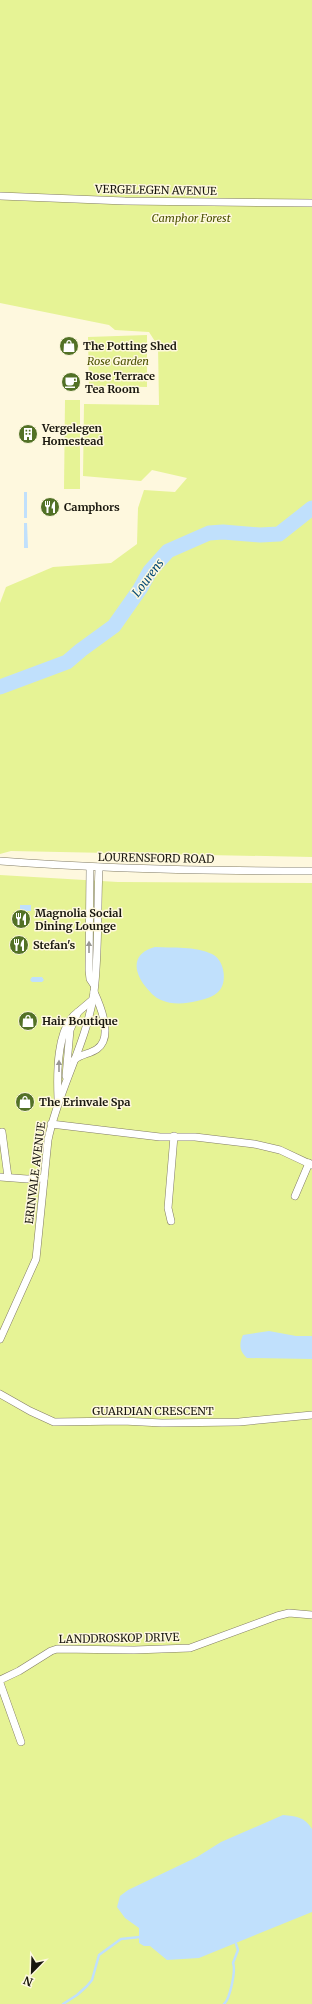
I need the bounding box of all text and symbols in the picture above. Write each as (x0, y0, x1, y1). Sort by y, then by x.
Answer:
street label: VERGELEGEN AVENUE (94, 182, 217, 198)
park label: Camphor Forest (151, 211, 231, 225)
shop icon: The Potting Shed (58, 335, 80, 357)
place label: The Potting Shed (83, 339, 177, 353)
park label: Rose Garden (87, 354, 149, 368)
place label: Rose Terrace Tea Room (85, 369, 155, 396)
cafe icon: Rose Terrace Tea Room (60, 371, 82, 393)
place label: Vergelegen Homestead (41, 421, 103, 448)
building icon: Vergelegen Homestead (17, 423, 39, 445)
restaurant icon: Camphors (39, 496, 61, 518)
place label: Camphors (64, 500, 120, 514)
water label: Lourens (128, 556, 167, 600)
street label: LOURENSFORD ROAD (98, 850, 214, 866)
place label: Magnolia Social Dining Lounge (35, 906, 122, 933)
restaurant icon: Magnolia Social Dining Lounge (10, 908, 32, 930)
restaurant icon: Stefan's (8, 934, 30, 956)
place label: Stefan's (33, 938, 76, 952)
one-way arrow (86, 940, 92, 953)
shop icon: Hair Boutique (17, 1010, 39, 1032)
place label: Hair Boutique (42, 1014, 118, 1028)
one-way arrow (56, 1059, 62, 1072)
shop icon: The Erinvale Spa (14, 1091, 36, 1113)
place label: The Erinvale Spa (39, 1095, 130, 1109)
street label: ERINVALE AVENUE (22, 1121, 48, 1225)
street label: GUARDIAN CRESCENT (92, 1404, 214, 1418)
street label: LANDDROSKOP DRIVE (59, 1630, 179, 1646)
north arrow (12, 1952, 52, 1992)
text: N (21, 1973, 35, 1989)

